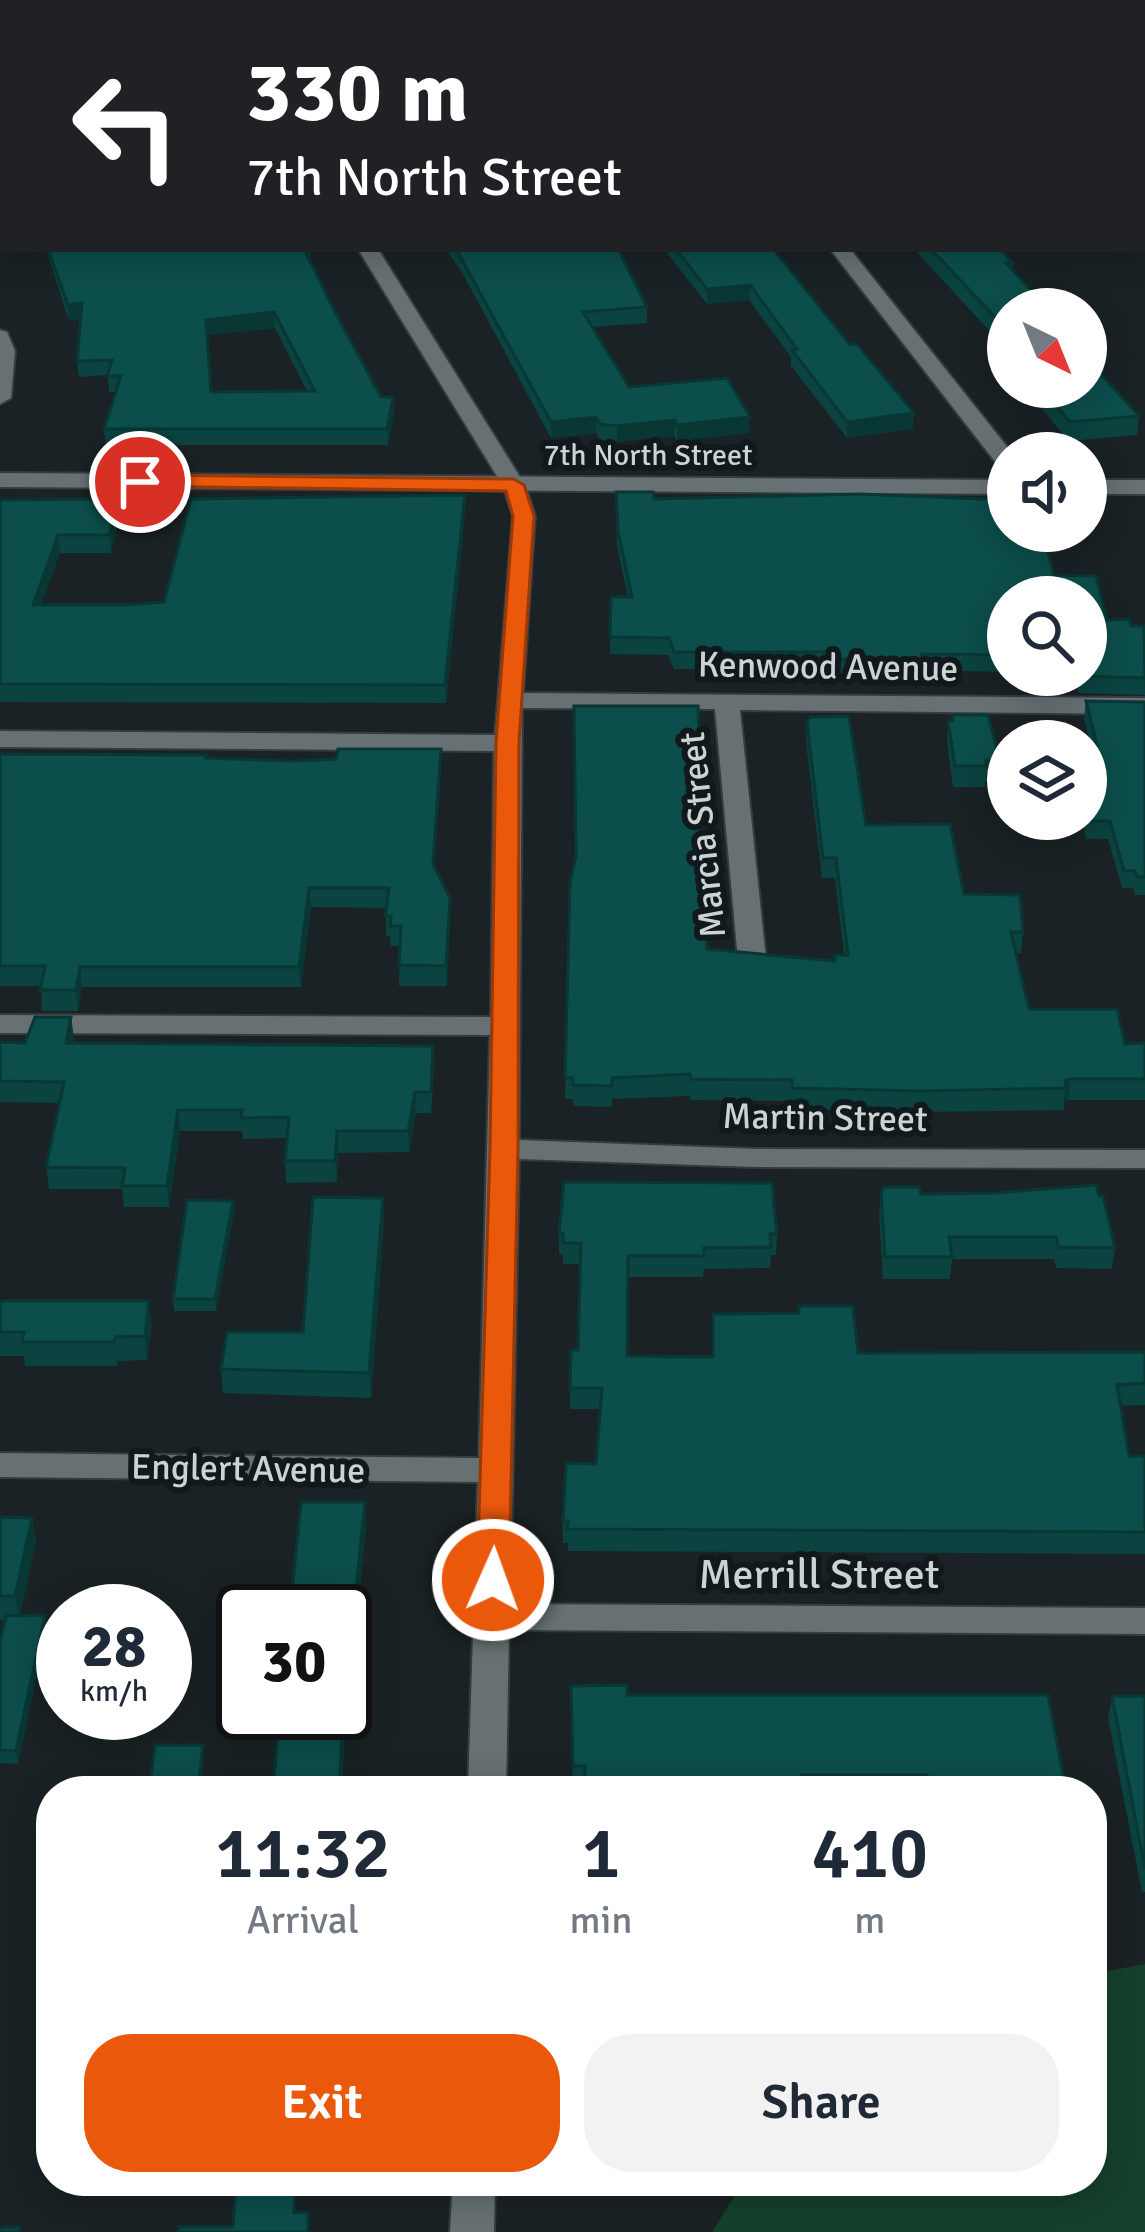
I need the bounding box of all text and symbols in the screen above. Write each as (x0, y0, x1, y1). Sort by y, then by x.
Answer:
text: 330 m (246, 41, 468, 145)
icon: left (48, 48, 204, 204)
text: 7th North Street (246, 144, 622, 211)
north arrow (987, 288, 1107, 408)
map controls (987, 288, 1107, 840)
pin (89, 431, 191, 533)
button: sound (987, 432, 1107, 552)
street label: 7th North Street (544, 437, 752, 474)
icon: arrive (107, 449, 173, 515)
button: search (987, 576, 1107, 696)
street label: Kenwood Avenue (697, 642, 959, 692)
button: layers (987, 720, 1107, 840)
street label: Marcia Street (670, 730, 736, 940)
street label: Martin Street (722, 1094, 928, 1142)
street label: Englert Avenue (130, 1444, 366, 1494)
position arrow (430, 1517, 556, 1643)
street label: Merrill Street (699, 1549, 939, 1600)
speed limit sign: 30 (216, 1584, 372, 1740)
text: 28 (82, 1610, 146, 1684)
text: km/h (80, 1673, 148, 1710)
text: 11:32 (215, 1809, 391, 1898)
text: 1 (582, 1809, 621, 1898)
text: 410 (811, 1809, 928, 1898)
text: Arrival (247, 1896, 359, 1944)
text: min (570, 1896, 633, 1944)
text: m (854, 1896, 885, 1944)
button: Exit (84, 2034, 560, 2172)
button: Share (584, 2034, 1059, 2172)

